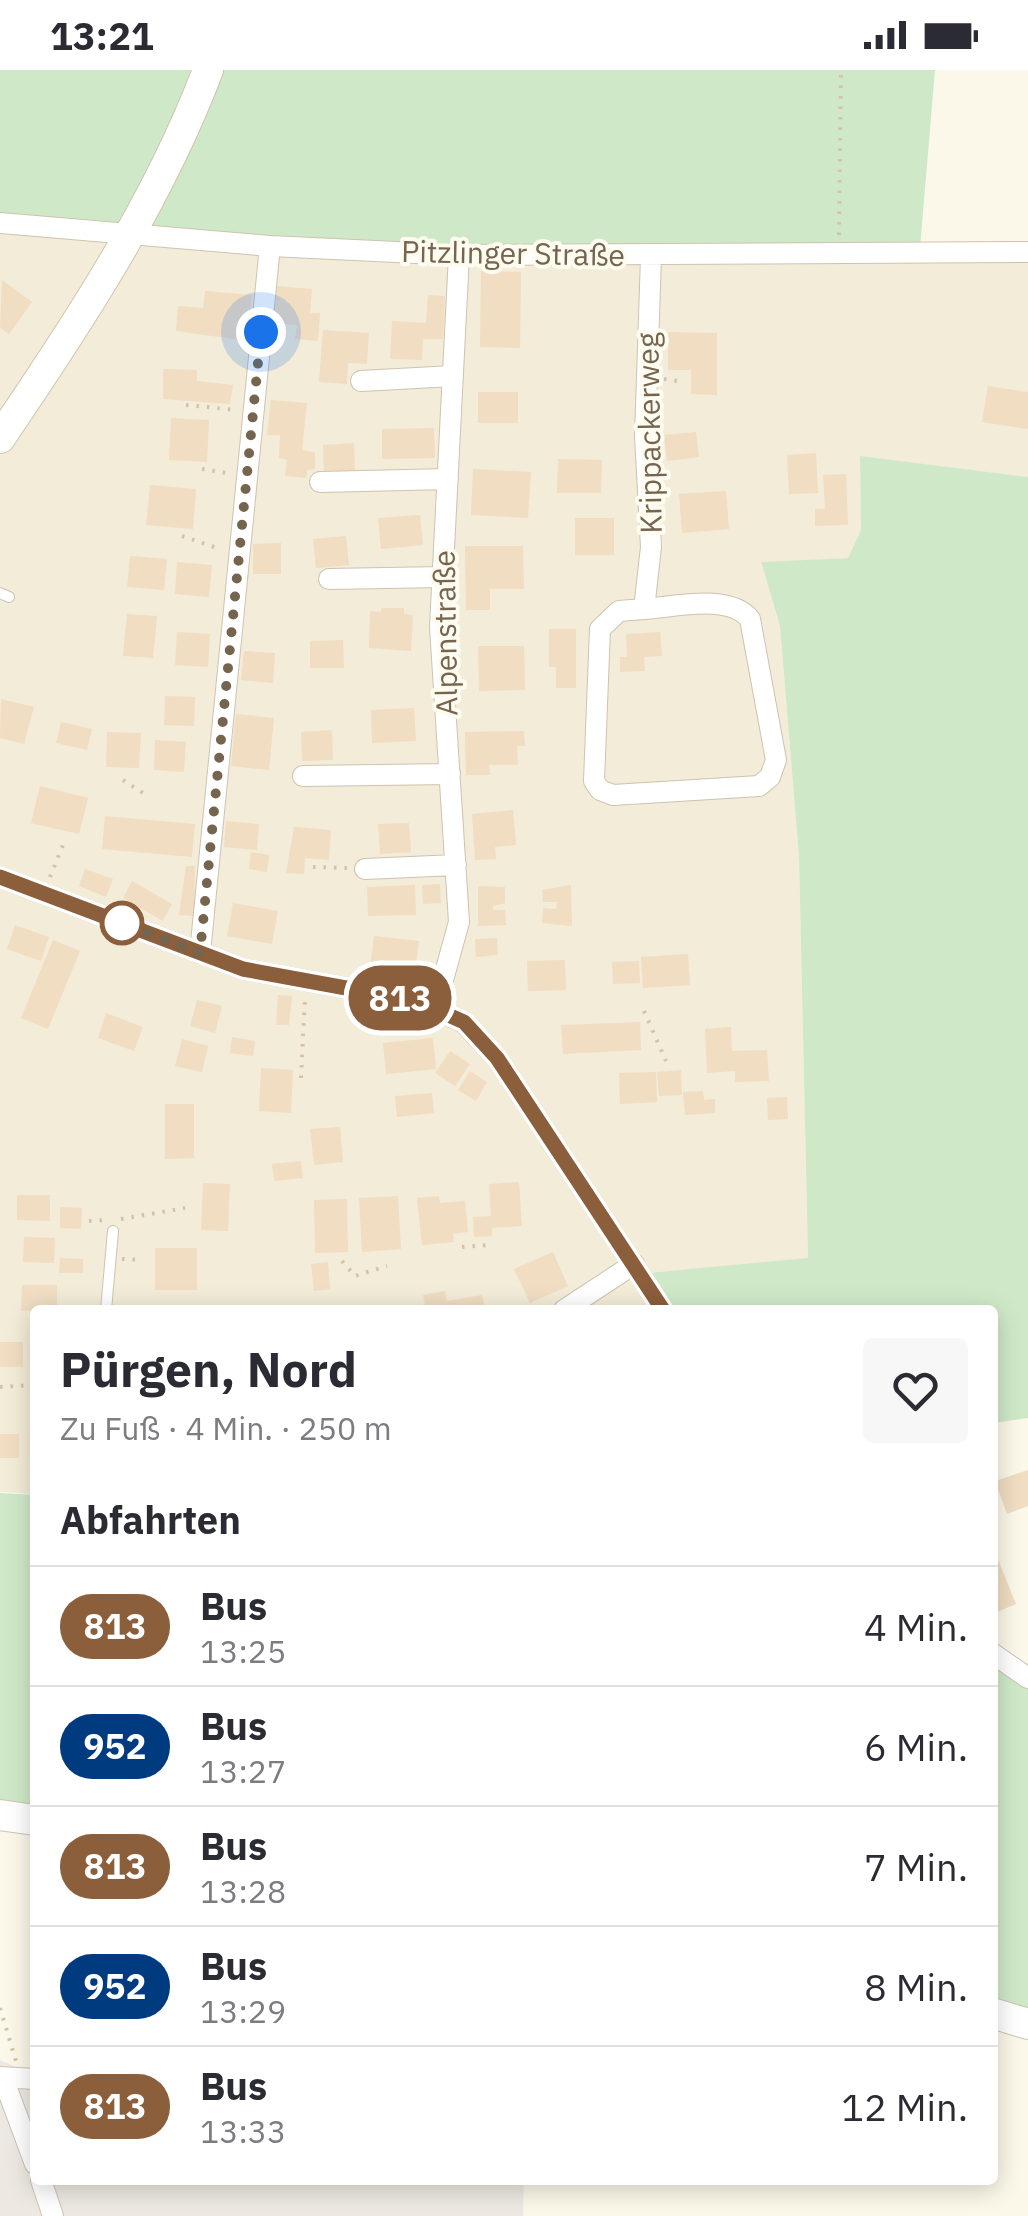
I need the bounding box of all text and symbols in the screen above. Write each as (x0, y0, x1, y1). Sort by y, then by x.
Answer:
text: 13:21 (50, 11, 154, 60)
street label: Pitzlinger Straße (401, 231, 625, 274)
your location (236, 307, 286, 357)
street label: Krippackerweg (627, 332, 670, 534)
street label: Alpenstraße (424, 550, 465, 716)
unlabelled marker (101, 902, 143, 944)
line badge: 813 (342, 966, 458, 1030)
text: 813 (368, 975, 432, 1021)
text: Pürgen, Nord (60, 1338, 357, 1400)
button: heart (863, 1338, 968, 1443)
text: Zu Fuß · 4 Min. · 250 m (60, 1407, 392, 1449)
text: Abfahrten (60, 1495, 241, 1544)
text: Bus (200, 1581, 267, 1630)
text: 4 Min. (864, 1602, 968, 1651)
text: 813 (83, 1603, 147, 1649)
text: 13:25 (200, 1630, 286, 1672)
text: Bus (200, 1701, 267, 1750)
text: 6 Min. (864, 1722, 968, 1771)
text: 952 (83, 1723, 147, 1769)
text: 13:27 (200, 1750, 286, 1792)
text: Bus (200, 1821, 267, 1870)
text: 7 Min. (864, 1842, 968, 1891)
text: 813 (83, 1843, 147, 1889)
text: 13:28 (200, 1870, 286, 1912)
text: Bus (200, 1941, 267, 1990)
text: 8 Min. (864, 1962, 968, 2011)
text: 952 (83, 1963, 147, 2009)
text: 13:29 (200, 1990, 286, 2032)
text: Bus (200, 2061, 267, 2110)
text: 12 Min. (841, 2082, 968, 2131)
text: 813 (83, 2083, 147, 2129)
text: 13:33 (200, 2110, 286, 2152)

